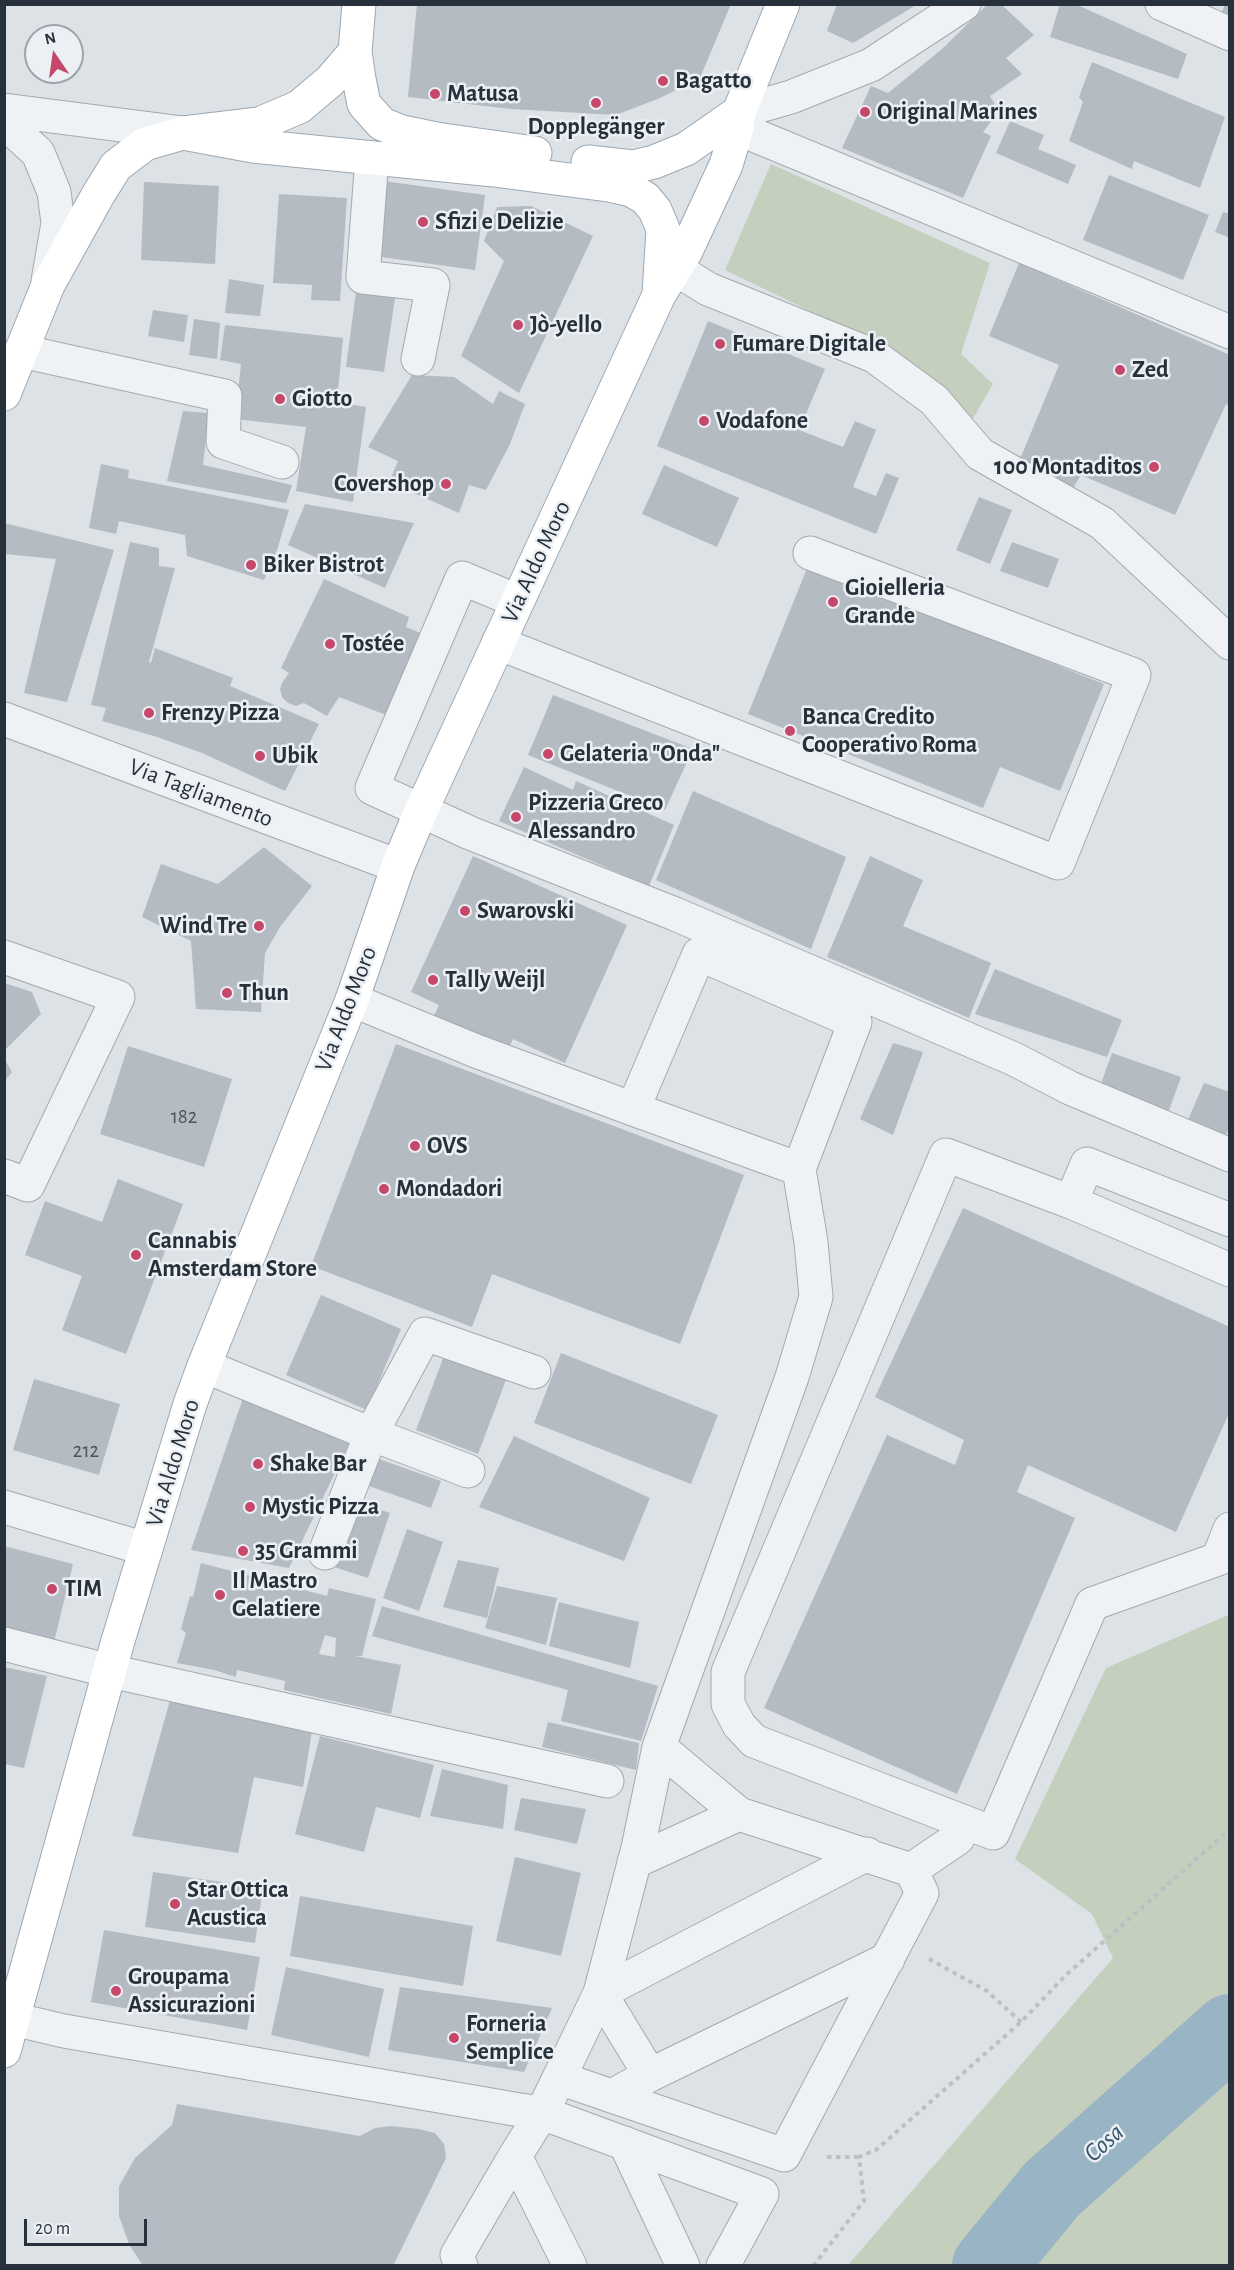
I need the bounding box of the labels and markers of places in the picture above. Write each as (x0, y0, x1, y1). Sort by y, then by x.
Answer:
place label: Bagatto (675, 67, 752, 95)
marker: Bagatto (656, 74, 670, 88)
place label: Matusa (447, 80, 519, 108)
marker: Matusa (428, 87, 442, 101)
marker: Dopplegänger (589, 96, 603, 110)
place label: Original Marines (877, 98, 1038, 126)
marker: Original Marines (858, 105, 872, 119)
place label: Dopplegänger (527, 113, 665, 141)
place label: Sfizi e Delizie (435, 208, 564, 236)
marker: Sfizi e Delizie (416, 215, 430, 229)
place label: Jò-yello (530, 311, 602, 339)
marker: Jò-yello (511, 318, 525, 332)
place label: Fumare Digitale (732, 330, 886, 358)
marker: Fumare Digitale (713, 337, 727, 351)
place label: Zed (1132, 356, 1169, 384)
marker: Zed (1113, 363, 1127, 377)
place label: Giotto (292, 385, 352, 413)
marker: Giotto (273, 392, 287, 406)
place label: Vodafone (716, 407, 808, 435)
marker: Vodafone (697, 414, 711, 428)
place label: 100 Montaditos (994, 453, 1142, 481)
marker: 100 Montaditos (1147, 460, 1161, 474)
place label: Covershop (334, 470, 434, 498)
marker: Covershop (439, 477, 453, 491)
place label: Biker Bistrot (263, 551, 384, 579)
marker: Biker Bistrot (244, 558, 258, 572)
place label: Gioielleria Grande (845, 574, 945, 630)
marker: Gioielleria Grande (826, 595, 840, 609)
place label: Tostée (342, 630, 404, 658)
marker: Tostée (323, 637, 337, 651)
place label: Frenzy Pizza (161, 699, 280, 727)
place label: Banca Credito Cooperativo Roma (802, 703, 977, 759)
marker: Frenzy Pizza (142, 706, 156, 720)
marker: Banca Credito Cooperativo Roma (783, 724, 797, 738)
place label: Gelateria "Onda" (560, 740, 720, 768)
place label: Ubik (272, 742, 318, 770)
marker: Gelateria "Onda" (541, 747, 555, 761)
marker: Ubik (253, 749, 267, 763)
place label: Pizzeria Greco Alessandro (528, 789, 663, 845)
marker: Pizzeria Greco Alessandro (509, 810, 523, 824)
place label: Swarovski (477, 897, 574, 925)
marker: Swarovski (458, 904, 472, 918)
place label: Wind Tre (160, 912, 247, 940)
marker: Wind Tre (252, 919, 266, 933)
place label: Tally Weijl (445, 966, 545, 994)
marker: Tally Weijl (426, 973, 440, 987)
place label: Thun (239, 979, 289, 1007)
marker: Thun (220, 986, 234, 1000)
place label: OVS (427, 1132, 468, 1160)
marker: OVS (408, 1139, 422, 1153)
place label: Mondadori (396, 1175, 502, 1203)
marker: Mondadori (377, 1182, 391, 1196)
place label: Cannabis Amsterdam Store (148, 1227, 317, 1283)
marker: Cannabis Amsterdam Store (129, 1248, 143, 1262)
place label: Shake Bar (270, 1450, 366, 1478)
marker: Shake Bar (251, 1457, 265, 1471)
place label: Mystic Pizza (262, 1493, 379, 1521)
marker: Mystic Pizza (243, 1500, 257, 1514)
place label: 35 Grammi (255, 1537, 358, 1565)
marker: 35 Grammi (236, 1544, 250, 1558)
place label: Il Mastro Gelatiere (232, 1567, 320, 1623)
place label: TIM (64, 1575, 102, 1603)
marker: TIM (45, 1582, 59, 1596)
marker: Il Mastro Gelatiere (213, 1588, 227, 1602)
place label: Star Ottica Acustica (187, 1876, 289, 1932)
marker: Star Ottica Acustica (168, 1897, 182, 1911)
place label: Groupama Assicurazioni (128, 1963, 255, 2019)
marker: Groupama Assicurazioni (109, 1984, 123, 1998)
place label: Forneria Semplice (466, 2010, 554, 2066)
marker: Forneria Semplice (447, 2031, 461, 2045)

